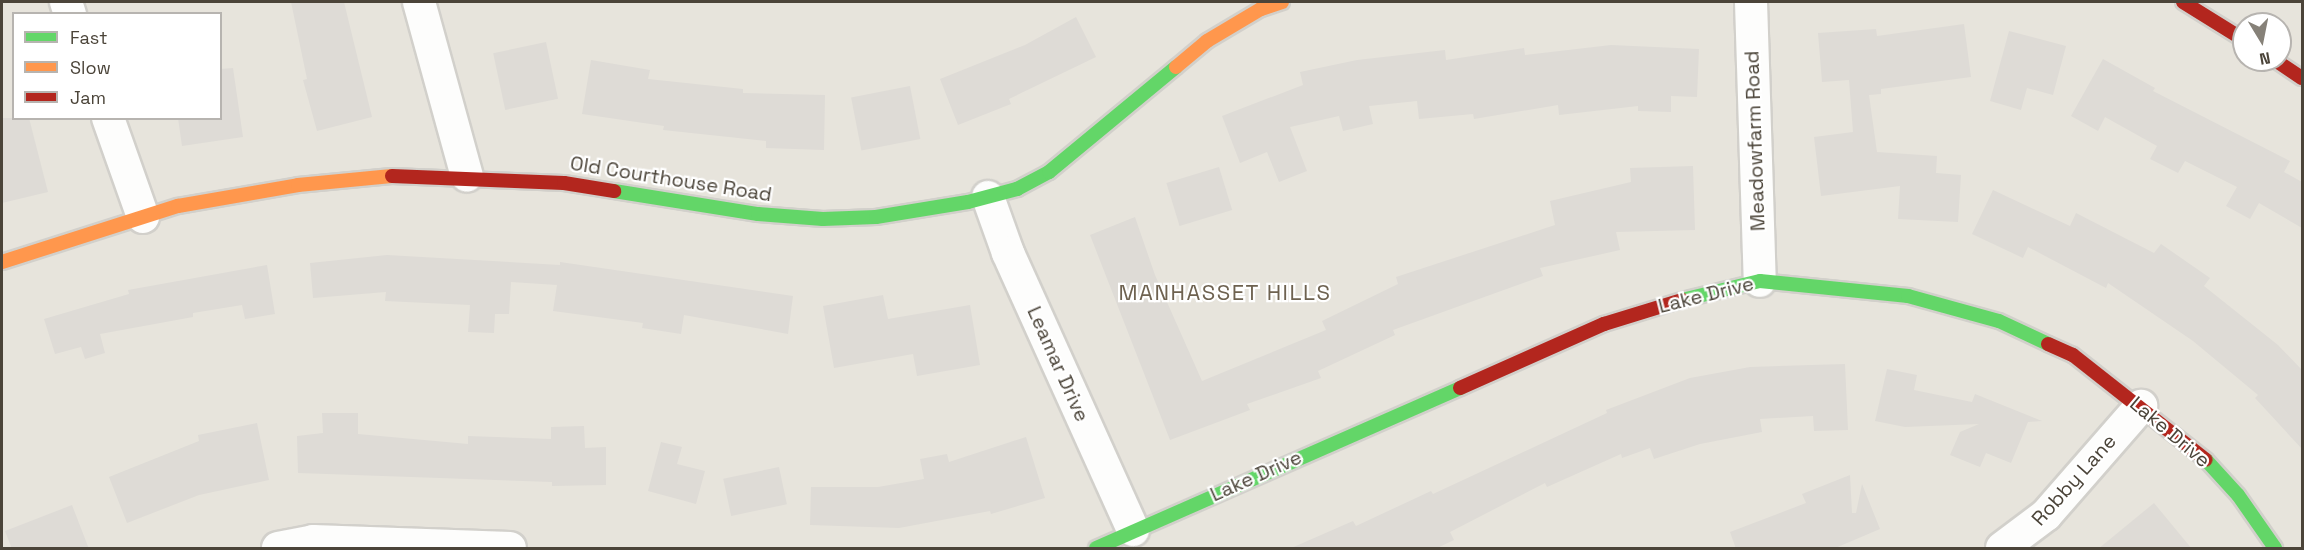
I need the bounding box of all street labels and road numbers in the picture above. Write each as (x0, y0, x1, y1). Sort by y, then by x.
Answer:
street label: Meadowfarm Road (1740, 50, 1770, 232)
street label: Old Courthouse Road (568, 151, 774, 207)
street label: Lake Drive (1656, 272, 1756, 318)
street label: Leamar Drive (1022, 303, 1094, 425)
street label: Lake Drive (2125, 391, 2215, 473)
street label: Robby Lane (2027, 429, 2121, 531)
street label: Lake Drive (1207, 445, 1305, 507)

